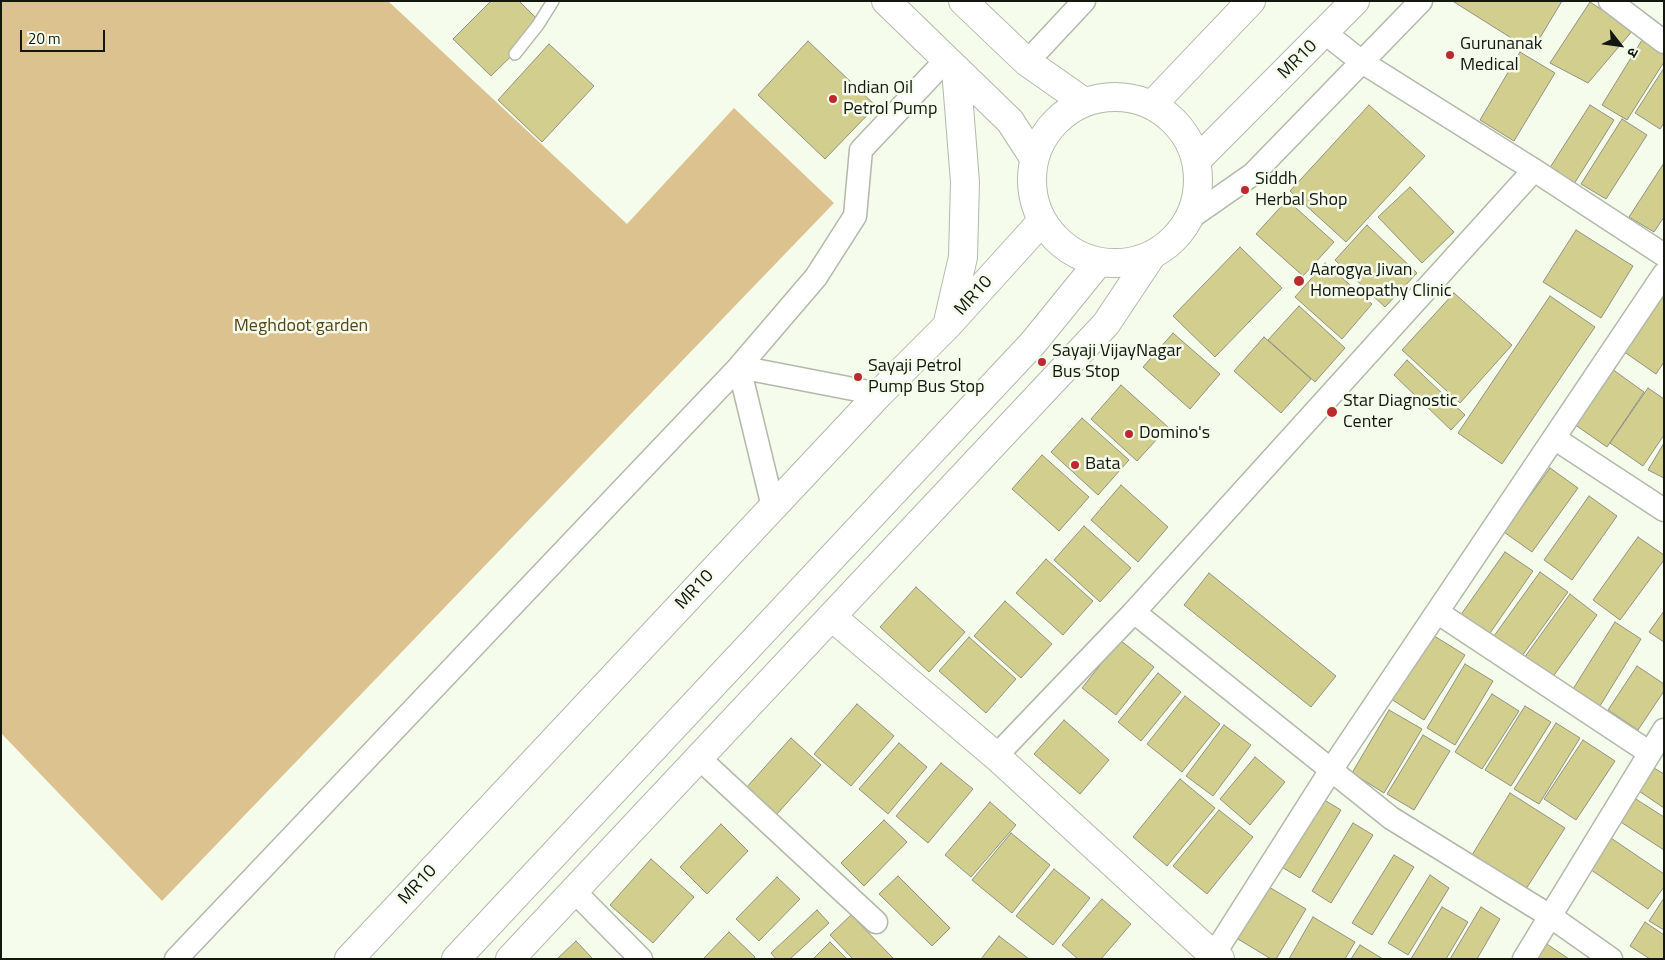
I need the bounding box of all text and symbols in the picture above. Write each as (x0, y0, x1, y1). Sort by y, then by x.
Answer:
scale bar (22, 20, 108, 52)
north arrow (1595, 20, 1645, 70)
text: 20 m (28, 27, 61, 50)
place label: Gurunanak Medical (1460, 34, 1542, 76)
street label: MR10 (1274, 36, 1322, 84)
text: उ (1622, 44, 1645, 62)
marker: Gurunanak Medical (1444, 49, 1456, 61)
place label: Indian Oil Petrol Pump (843, 78, 937, 120)
marker: Indian Oil Petrol Pump (827, 93, 839, 105)
place label: Siddh Herbal Shop (1255, 169, 1347, 212)
marker: Siddh Herbal Shop (1239, 184, 1251, 196)
place label: Aarogya Jivan Homeopathy Clinic (1310, 260, 1452, 302)
street label: MR10 (950, 272, 998, 320)
marker: Aarogya Jivan Homeopathy Clinic (1292, 274, 1306, 288)
park label: Meghdoot garden (234, 316, 368, 338)
place label: Sayaji VijayNagar Bus Stop (1052, 341, 1182, 384)
place label: Sayaji Petrol Pump Bus Stop (868, 356, 985, 398)
marker: Sayaji VijayNagar Bus Stop (1036, 356, 1048, 368)
marker: Sayaji Petrol Pump Bus Stop (852, 371, 864, 383)
place label: Star Diagnostic Center (1343, 391, 1458, 434)
marker: Star Diagnostic Center (1325, 405, 1339, 419)
place label: Domino's (1139, 423, 1210, 445)
marker: Domino's (1123, 428, 1135, 440)
place label: Bata (1085, 454, 1120, 476)
marker: Bata (1069, 459, 1081, 471)
street label: MR10 (671, 566, 719, 614)
street label: MR10 (394, 861, 442, 909)

